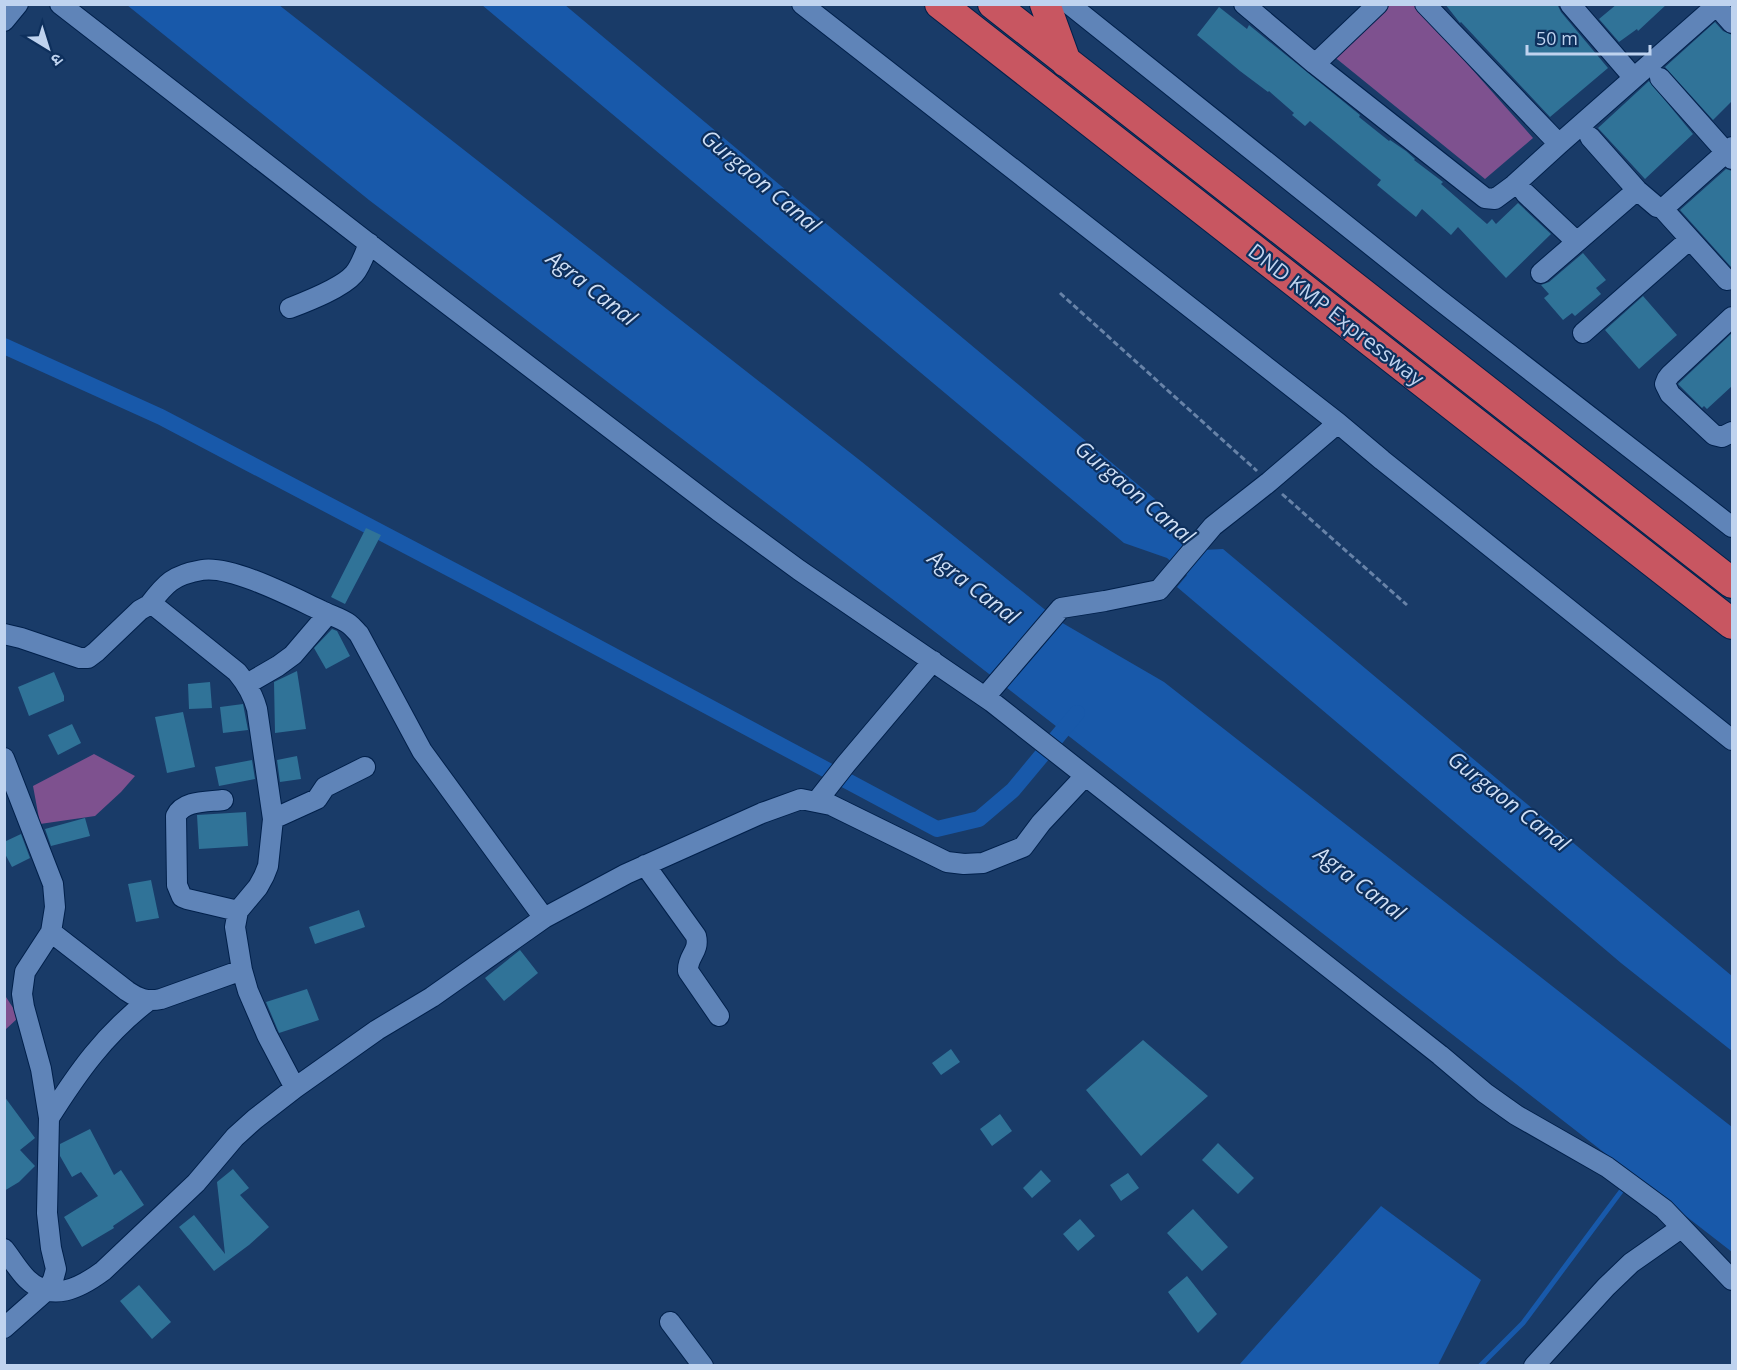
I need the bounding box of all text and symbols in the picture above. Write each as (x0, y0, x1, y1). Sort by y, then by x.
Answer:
north arrow (18, 18, 78, 78)
scale bar (1527, 18, 1650, 56)
text: 50 m (1536, 26, 1578, 50)
text: उ (46, 48, 68, 72)
water label: Gurgaon Canal (696, 121, 828, 239)
street label: DND KMP Expressway (1243, 237, 1431, 392)
water label: Agra Canal (540, 241, 644, 332)
water label: Gurgaon Canal (1070, 432, 1202, 550)
water label: Agra Canal (921, 541, 1027, 631)
water label: Gurgaon Canal (1442, 743, 1577, 858)
water label: Agra Canal (1307, 837, 1413, 927)

